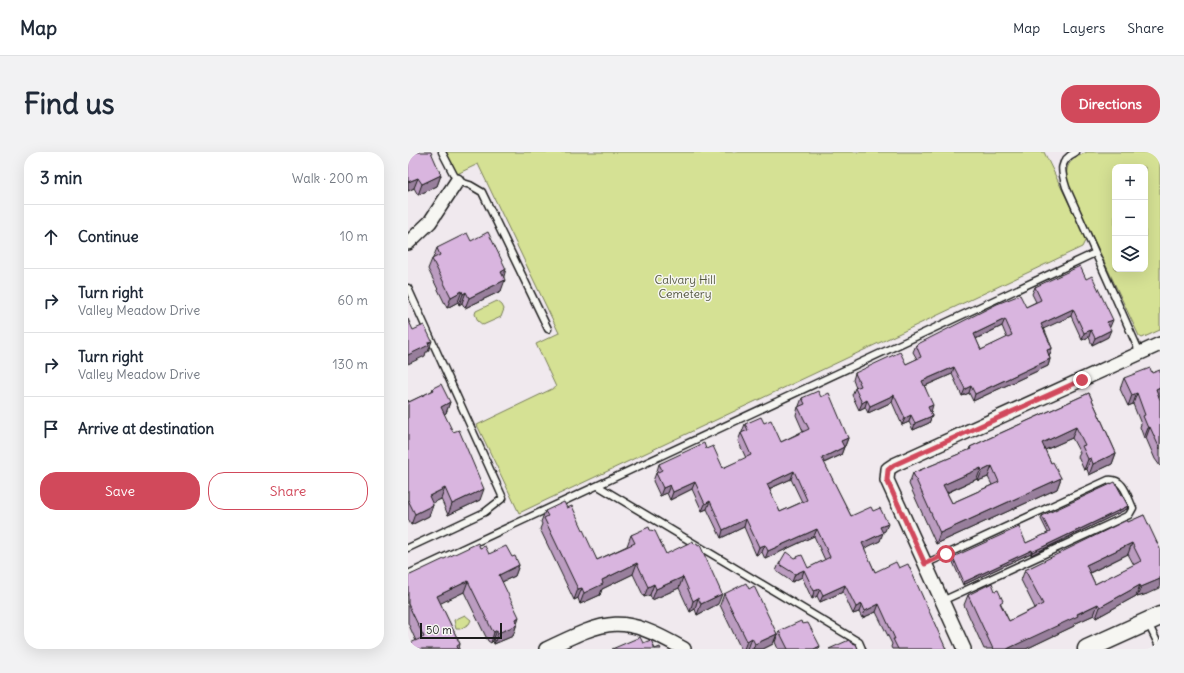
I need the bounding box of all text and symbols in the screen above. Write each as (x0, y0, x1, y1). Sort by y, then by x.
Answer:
text: Map (20, 16, 57, 40)
text: Map (1013, 19, 1040, 37)
text: Layers (1062, 19, 1105, 37)
text: Share (1127, 19, 1164, 37)
button: Directions (1061, 85, 1160, 123)
text: Find us (24, 86, 115, 122)
map controls (1112, 164, 1148, 272)
button: + (1112, 164, 1148, 200)
text: 3 min (40, 167, 82, 189)
text: Walk · 200 m (292, 170, 368, 187)
button: − (1112, 200, 1148, 236)
icon: ahead (40, 226, 62, 248)
text: Continue (78, 227, 139, 246)
text: 10 m (340, 228, 368, 245)
button: layers (1112, 236, 1148, 272)
park label: Calvary Hill Cemetery (654, 272, 716, 301)
text: Turn right (78, 283, 143, 302)
icon: right (40, 290, 62, 312)
text: 60 m (337, 292, 368, 309)
text: Valley Meadow Drive (78, 302, 200, 319)
text: Turn right (78, 347, 143, 366)
icon: right (40, 354, 62, 376)
text: 130 m (332, 356, 368, 373)
text: Valley Meadow Drive (78, 366, 200, 383)
route end (1073, 371, 1091, 389)
icon: arrive (40, 418, 62, 440)
text: Arrive at destination (78, 419, 214, 438)
button: Save (40, 472, 200, 510)
button: Share (208, 472, 368, 510)
route start (937, 545, 955, 563)
scale bar (420, 621, 502, 640)
text: 50 m (426, 623, 452, 637)

